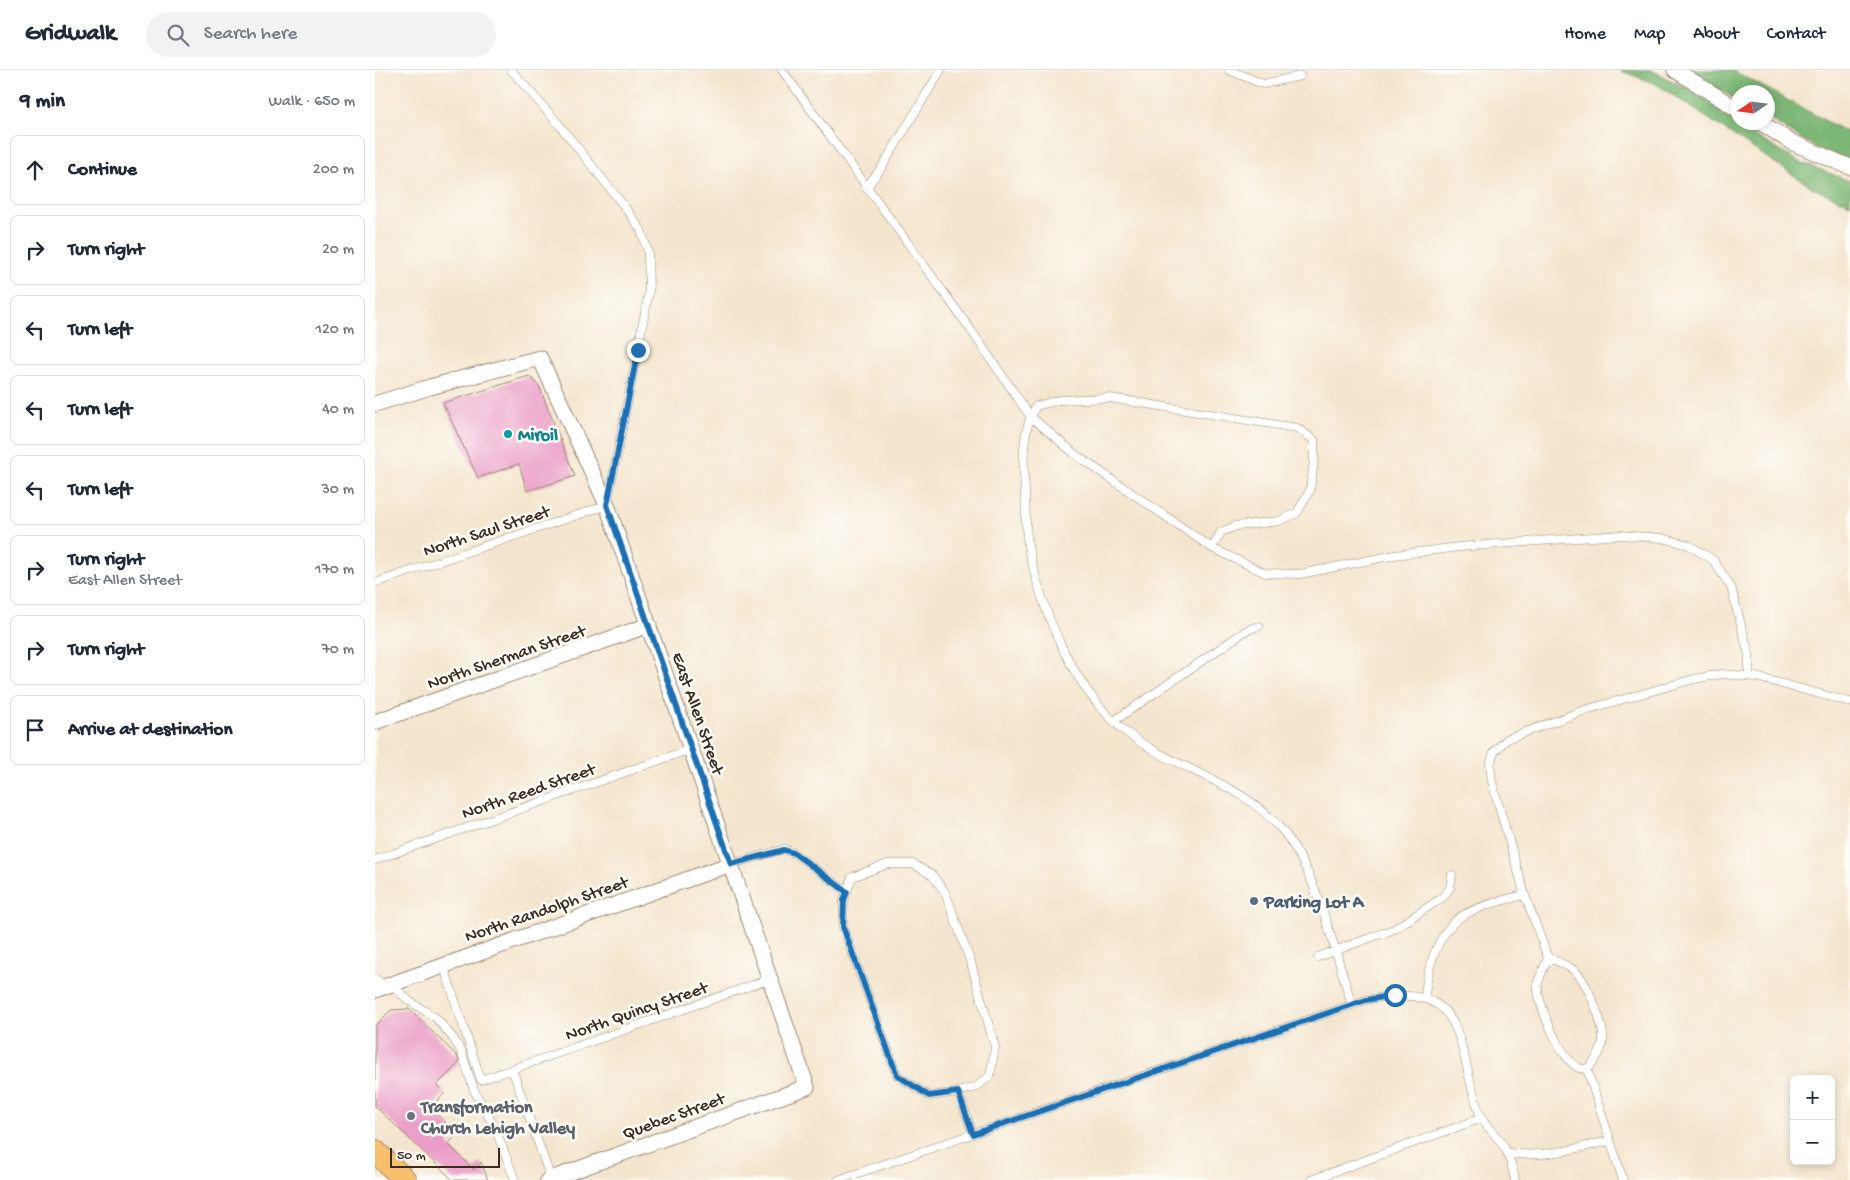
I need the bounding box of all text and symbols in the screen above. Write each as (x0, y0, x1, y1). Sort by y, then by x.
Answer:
search box (146, 12, 496, 57)
text: Gridwalk (25, 20, 116, 49)
icon: search (164, 21, 192, 49)
text: Search here (204, 23, 297, 46)
text: Home (1564, 24, 1606, 45)
text: Map (1634, 24, 1665, 45)
text: About (1693, 24, 1739, 45)
text: Contact (1767, 24, 1825, 45)
north arrow (1730, 85, 1775, 130)
text: 9 min (20, 90, 65, 115)
text: Walk · 650 m (269, 93, 355, 112)
icon: ahead (21, 156, 49, 184)
text: Continue (68, 159, 137, 182)
text: 200 m (313, 161, 354, 180)
icon: right (21, 236, 49, 264)
text: Turn right (68, 239, 144, 262)
text: 20 m (322, 241, 354, 260)
icon: left (21, 316, 49, 344)
text: Turn left (68, 319, 132, 342)
text: 120 m (315, 321, 354, 340)
route end (627, 339, 650, 362)
icon: left (21, 396, 49, 424)
text: Turn left (68, 399, 132, 422)
text: 40 m (322, 401, 354, 420)
place label: Miroil (518, 426, 558, 447)
marker: Miroil (502, 428, 514, 440)
icon: left (21, 476, 49, 504)
text: Turn left (68, 479, 132, 502)
text: 30 m (321, 481, 354, 500)
street label: North Saul Street (421, 502, 554, 563)
text: Turn right (68, 549, 144, 572)
icon: right (21, 556, 49, 584)
text: 170 m (315, 561, 354, 580)
text: East Allen Street (68, 572, 182, 591)
street label: North Sherman Street (425, 621, 590, 695)
icon: right (21, 636, 49, 664)
text: Turn right (68, 639, 144, 662)
text: 70 m (321, 641, 354, 660)
street label: East Allen Street (666, 650, 728, 779)
icon: arrive (21, 716, 49, 744)
text: Arrive at destination (68, 719, 232, 742)
street label: North Reed Street (459, 759, 600, 825)
street label: North Randolph Street (462, 872, 633, 948)
place label: Parking Lot A (1263, 893, 1365, 914)
marker: Parking Lot A (1248, 895, 1260, 907)
street label: North Quincy Street (563, 978, 712, 1047)
route start (1384, 984, 1407, 1007)
map controls (1790, 1075, 1835, 1165)
button: + (1790, 1075, 1835, 1120)
street label: Quebec Street (620, 1089, 729, 1146)
place label: Transformation Church Lehigh Valley (419, 1098, 575, 1140)
marker: Transformation Church Lehigh Valley (405, 1110, 417, 1122)
button: − (1790, 1120, 1835, 1165)
scale bar (390, 1145, 500, 1168)
text: 50 m (397, 1148, 426, 1165)

